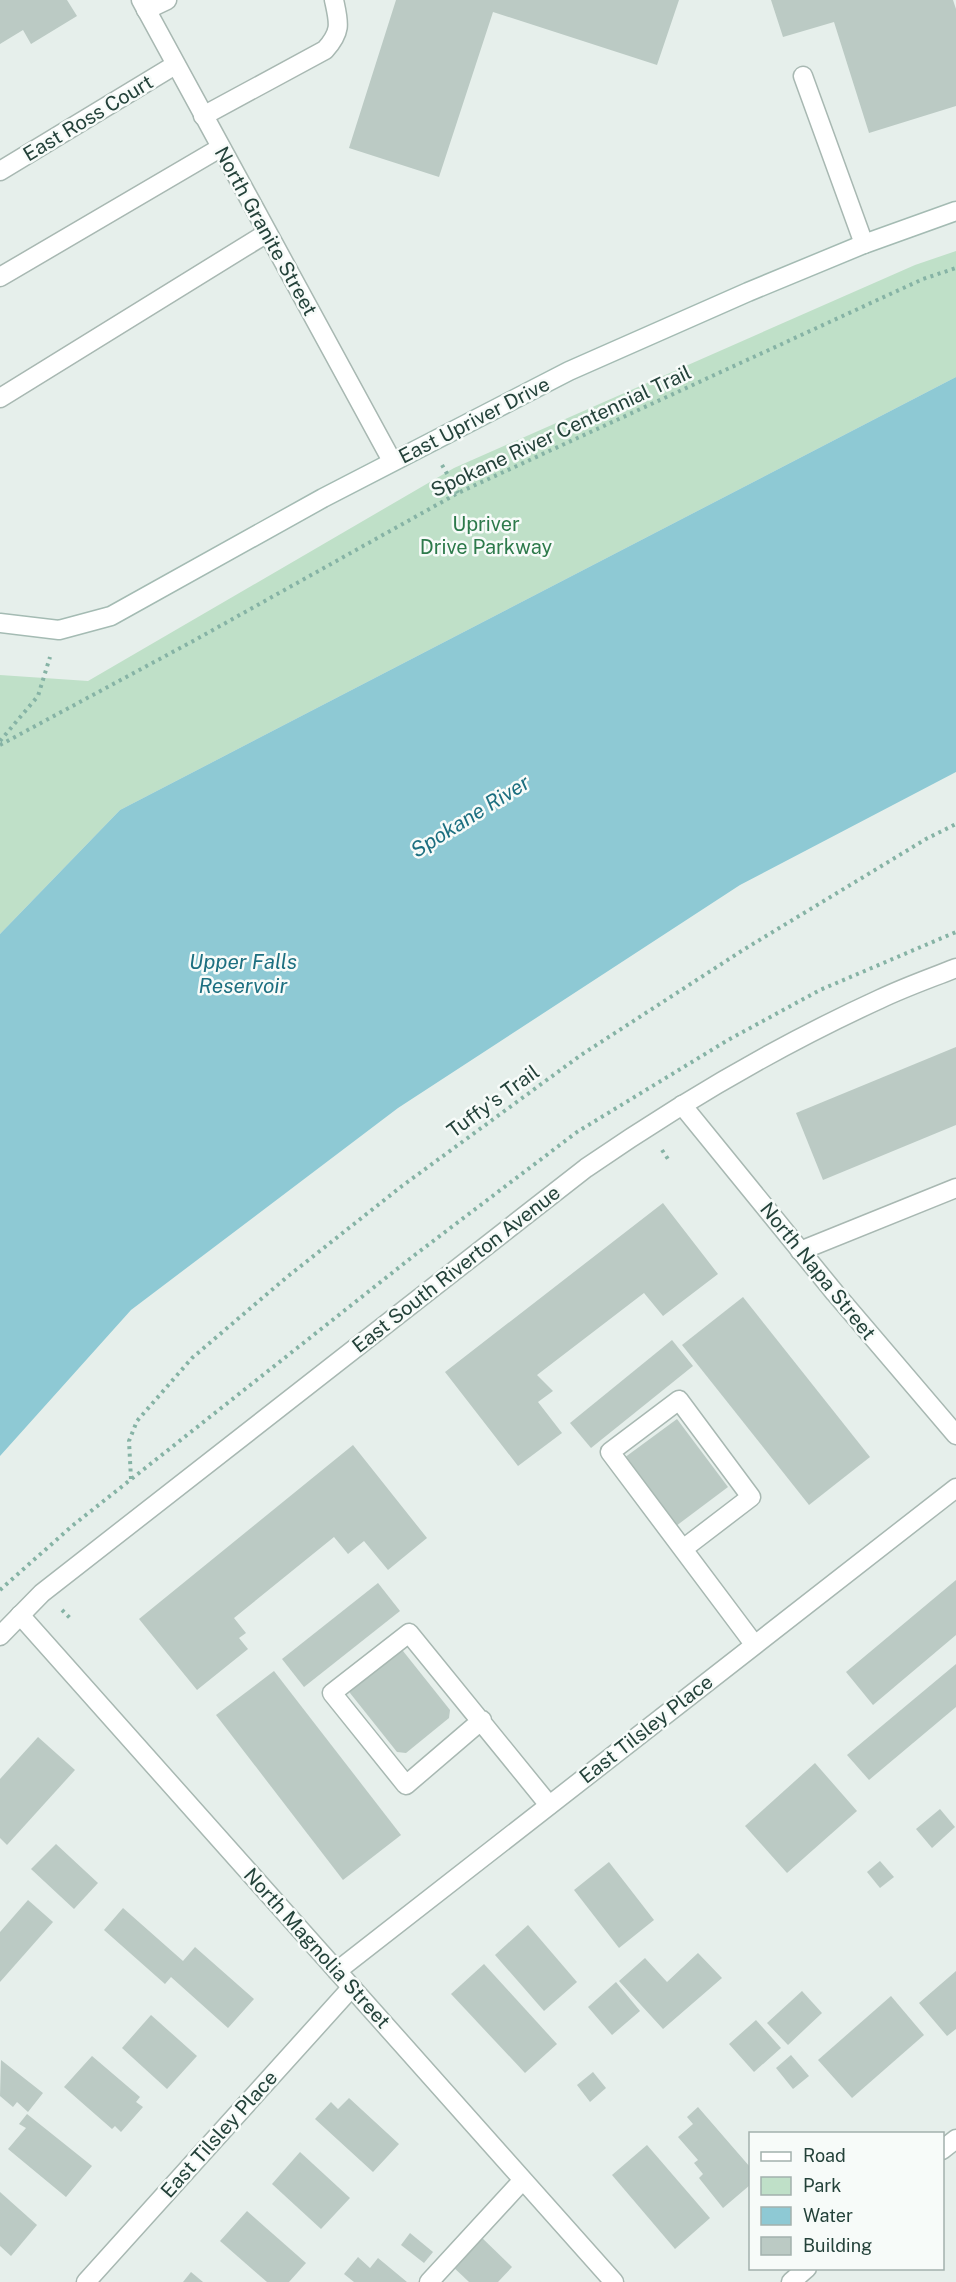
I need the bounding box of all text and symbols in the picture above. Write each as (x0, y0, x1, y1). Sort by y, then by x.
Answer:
street label: East Ross Court (19, 70, 157, 166)
street label: North Granite Street (210, 142, 322, 320)
street label: Spokane River Centennial Trail (427, 360, 695, 502)
street label: East Upriver Drive (395, 372, 553, 468)
park label: Upriver Drive Parkway (420, 512, 552, 559)
water label: Spokane River (406, 769, 535, 863)
water label: Upper Falls Reservoir (189, 949, 297, 998)
street label: Tuffy's Trail (442, 1060, 544, 1142)
street label: East South Riverton Avenue (347, 1180, 565, 1358)
street label: North Napa Street (755, 1197, 881, 1345)
street label: East Tilsley Place (574, 1669, 718, 1789)
street label: North Magnolia Street (239, 1863, 395, 2033)
street label: East Tilsley Place (156, 2066, 282, 2202)
legend (749, 2132, 944, 2270)
text: Road (803, 2145, 846, 2166)
text: Park (803, 2175, 841, 2196)
text: Water (803, 2205, 853, 2226)
text: Building (803, 2235, 872, 2256)

